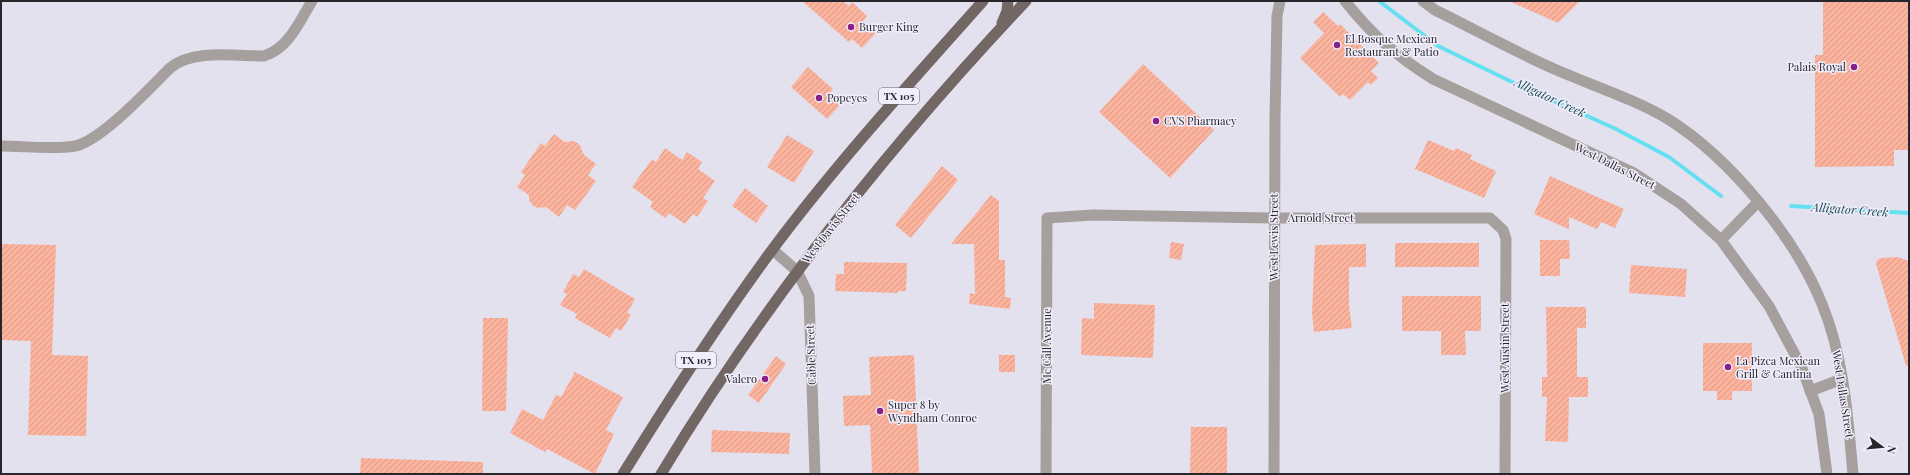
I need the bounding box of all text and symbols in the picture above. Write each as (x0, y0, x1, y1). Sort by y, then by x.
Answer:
place label: Burger King (859, 19, 919, 34)
marker: Burger King (846, 22, 856, 32)
place label: El Bosque Mexican Restaurant & Patio (1345, 31, 1439, 59)
marker: El Bosque Mexican Restaurant & Patio (1332, 40, 1342, 50)
place label: Palais Royal (1788, 59, 1846, 74)
marker: Palais Royal (1849, 62, 1859, 72)
water label: Alligator Creek (1510, 73, 1589, 121)
road number: TX 105 (879, 88, 919, 104)
place label: Popeyes (827, 90, 867, 105)
marker: Popeyes (814, 93, 824, 103)
place label: CVS Pharmacy (1164, 113, 1237, 128)
marker: CVS Pharmacy (1151, 116, 1161, 126)
street label: West Dallas Street (1572, 138, 1658, 192)
street label: West Davis Street (798, 189, 863, 267)
street label: West Lewis Street (1266, 193, 1281, 282)
water label: Alligator Creek (1809, 198, 1889, 220)
street label: Arnold Street (1287, 210, 1354, 225)
street label: West Austin Street (1497, 303, 1512, 394)
street label: Mc Call Avenue (1039, 308, 1054, 384)
street label: Cable Street (802, 325, 819, 385)
street label: West Dallas Street (1829, 348, 1858, 439)
road number: TX 105 (676, 352, 716, 368)
place label: La Pizca Mexican Grill & Cantina (1736, 353, 1820, 381)
marker: La Pizca Mexican Grill & Cantina (1723, 362, 1733, 372)
place label: Valero (725, 371, 757, 386)
marker: Valero (760, 374, 770, 384)
place label: Super 8 by Wyndham Conroe (887, 397, 978, 425)
marker: Super 8 by Wyndham Conroe (875, 406, 885, 416)
north arrow (1862, 427, 1902, 467)
text: N (1884, 444, 1900, 456)

